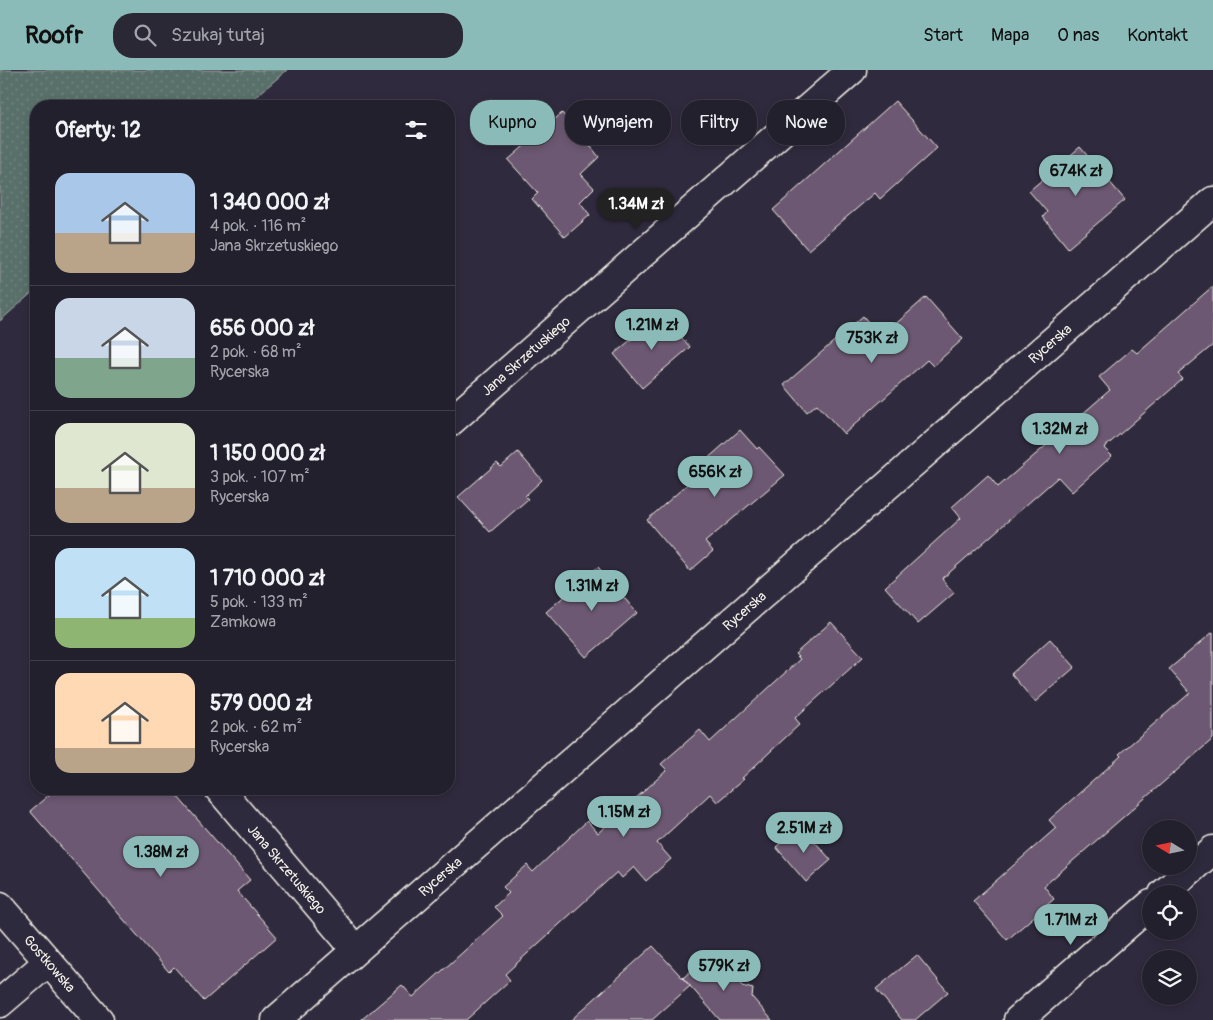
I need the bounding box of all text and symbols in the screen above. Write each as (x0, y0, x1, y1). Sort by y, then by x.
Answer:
search box (113, 13, 463, 58)
text: Roofr (25, 21, 83, 50)
icon: search (131, 21, 159, 49)
text: Szukaj tutaj (171, 23, 265, 47)
text: Start (923, 24, 963, 47)
text: Mapa (991, 24, 1029, 47)
text: O nas (1057, 24, 1099, 47)
text: Kontakt (1127, 24, 1188, 47)
chip: Kupno (470, 100, 555, 145)
chip: Wynajem (565, 100, 671, 145)
chip: Filtry (681, 100, 757, 145)
chip: Nowe (767, 100, 845, 145)
icon: filters (402, 116, 430, 144)
text: Oferty: 12 (55, 117, 141, 144)
pin: 674K zł (1030, 154, 1122, 197)
text: 674K zł (1050, 161, 1102, 181)
pin: 1.34M zł (584, 188, 688, 230)
text: 1 340 000 zł (210, 189, 329, 216)
icon: home (95, 193, 155, 253)
text: 1.34M zł (608, 194, 664, 214)
text: 4 pok. · 116 m² (210, 216, 306, 236)
text: Jana Skrzetuskiego (210, 236, 338, 256)
pin: 1.21M zł (600, 308, 704, 351)
street label: Jana Skrzetuskiego (478, 312, 574, 399)
text: 656 000 zł (210, 315, 314, 342)
text: 1.21M zł (626, 315, 678, 335)
icon: home (95, 318, 155, 378)
street label: Rycerska (1025, 320, 1075, 367)
pin: 753K zł (826, 322, 918, 364)
text: 753K zł (846, 328, 898, 348)
text: 2 pok. · 68 m² (210, 342, 301, 362)
text: Rycerska (210, 362, 269, 382)
pin: 1.32M zł (1008, 412, 1112, 455)
text: 1.32M zł (1033, 419, 1087, 439)
text: 1 150 000 zł (210, 440, 325, 467)
icon: home (95, 443, 155, 503)
pin: 656K zł (669, 456, 761, 498)
text: 656K zł (689, 462, 741, 482)
text: 3 pok. · 107 m² (210, 467, 310, 487)
text: Rycerska (210, 487, 269, 507)
text: 1 710 000 zł (210, 565, 325, 592)
icon: home (95, 568, 155, 628)
pin: 1.31M zł (540, 570, 644, 612)
text: 1.31M zł (566, 576, 618, 596)
street label: Rycerska (719, 587, 769, 634)
text: 5 pok. · 133 m² (210, 592, 308, 612)
text: Zamkowa (210, 612, 276, 632)
text: 579 000 zł (210, 690, 312, 717)
icon: home (95, 693, 155, 753)
text: 2 pok. · 62 m² (210, 717, 302, 737)
text: Rycerska (210, 737, 269, 757)
pin: 1.15M zł (572, 796, 676, 838)
text: 1.15M zł (598, 802, 650, 822)
pin: 2.51M zł (752, 812, 856, 854)
text: 2.51M zł (777, 818, 831, 838)
north arrow (1142, 820, 1198, 875)
map controls (1142, 820, 1197, 1005)
street label: Jana Skrzetuskiego (244, 821, 330, 918)
pin: 1.38M zł (109, 836, 213, 878)
text: 1.38M zł (134, 842, 188, 862)
street label: Rycerska (415, 853, 465, 900)
button: locate (1142, 885, 1197, 940)
pin: 1.71M zł (1019, 904, 1123, 946)
text: 1.71M zł (1045, 910, 1097, 930)
street label: Gostkowska (20, 931, 79, 995)
pin: 579K zł (678, 950, 770, 992)
button: layers (1142, 950, 1197, 1005)
text: 579K zł (699, 956, 749, 976)

